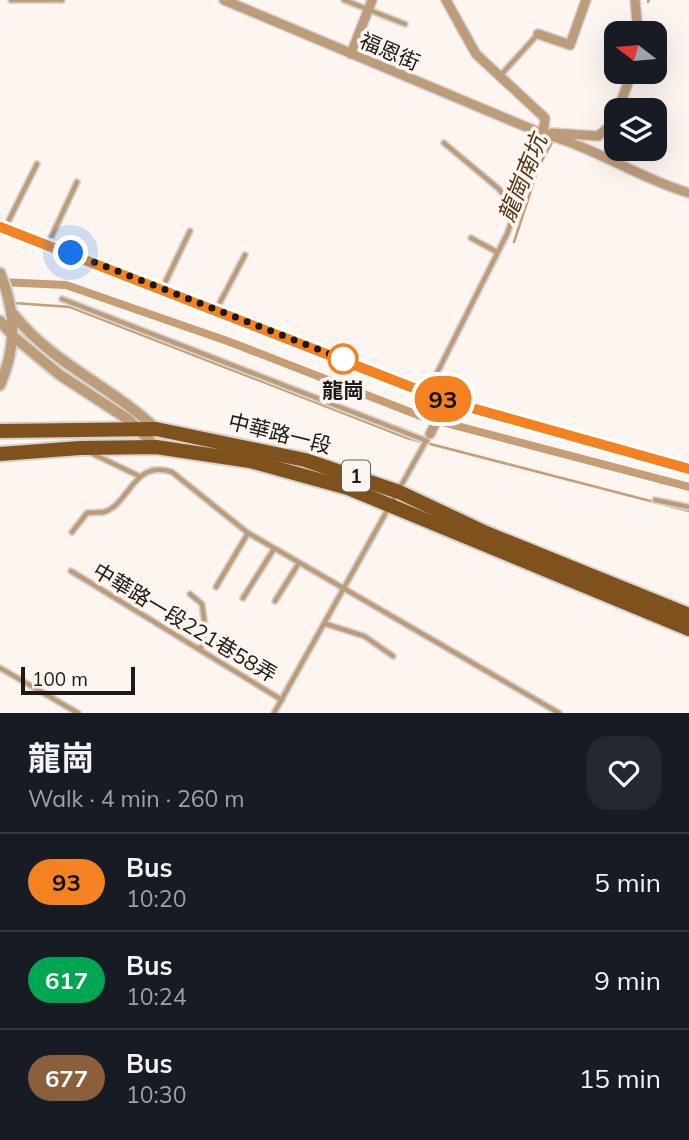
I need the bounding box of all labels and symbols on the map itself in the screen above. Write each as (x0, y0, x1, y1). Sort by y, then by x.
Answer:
north arrow (604, 21, 667, 84)
street label: 福恩街 (356, 27, 424, 75)
water label: 龍崗南坑 (491, 127, 554, 226)
your location (53, 235, 88, 270)
marker: 龍崗 (328, 344, 358, 374)
line badge: 93 (412, 376, 474, 422)
place label: 龍崗 (322, 377, 364, 403)
street label: 中華路一段 (226, 408, 334, 458)
road number: 1 (342, 461, 370, 491)
street label: 中華路一段221巷58弄 (88, 557, 282, 687)
scale bar (21, 664, 135, 696)

